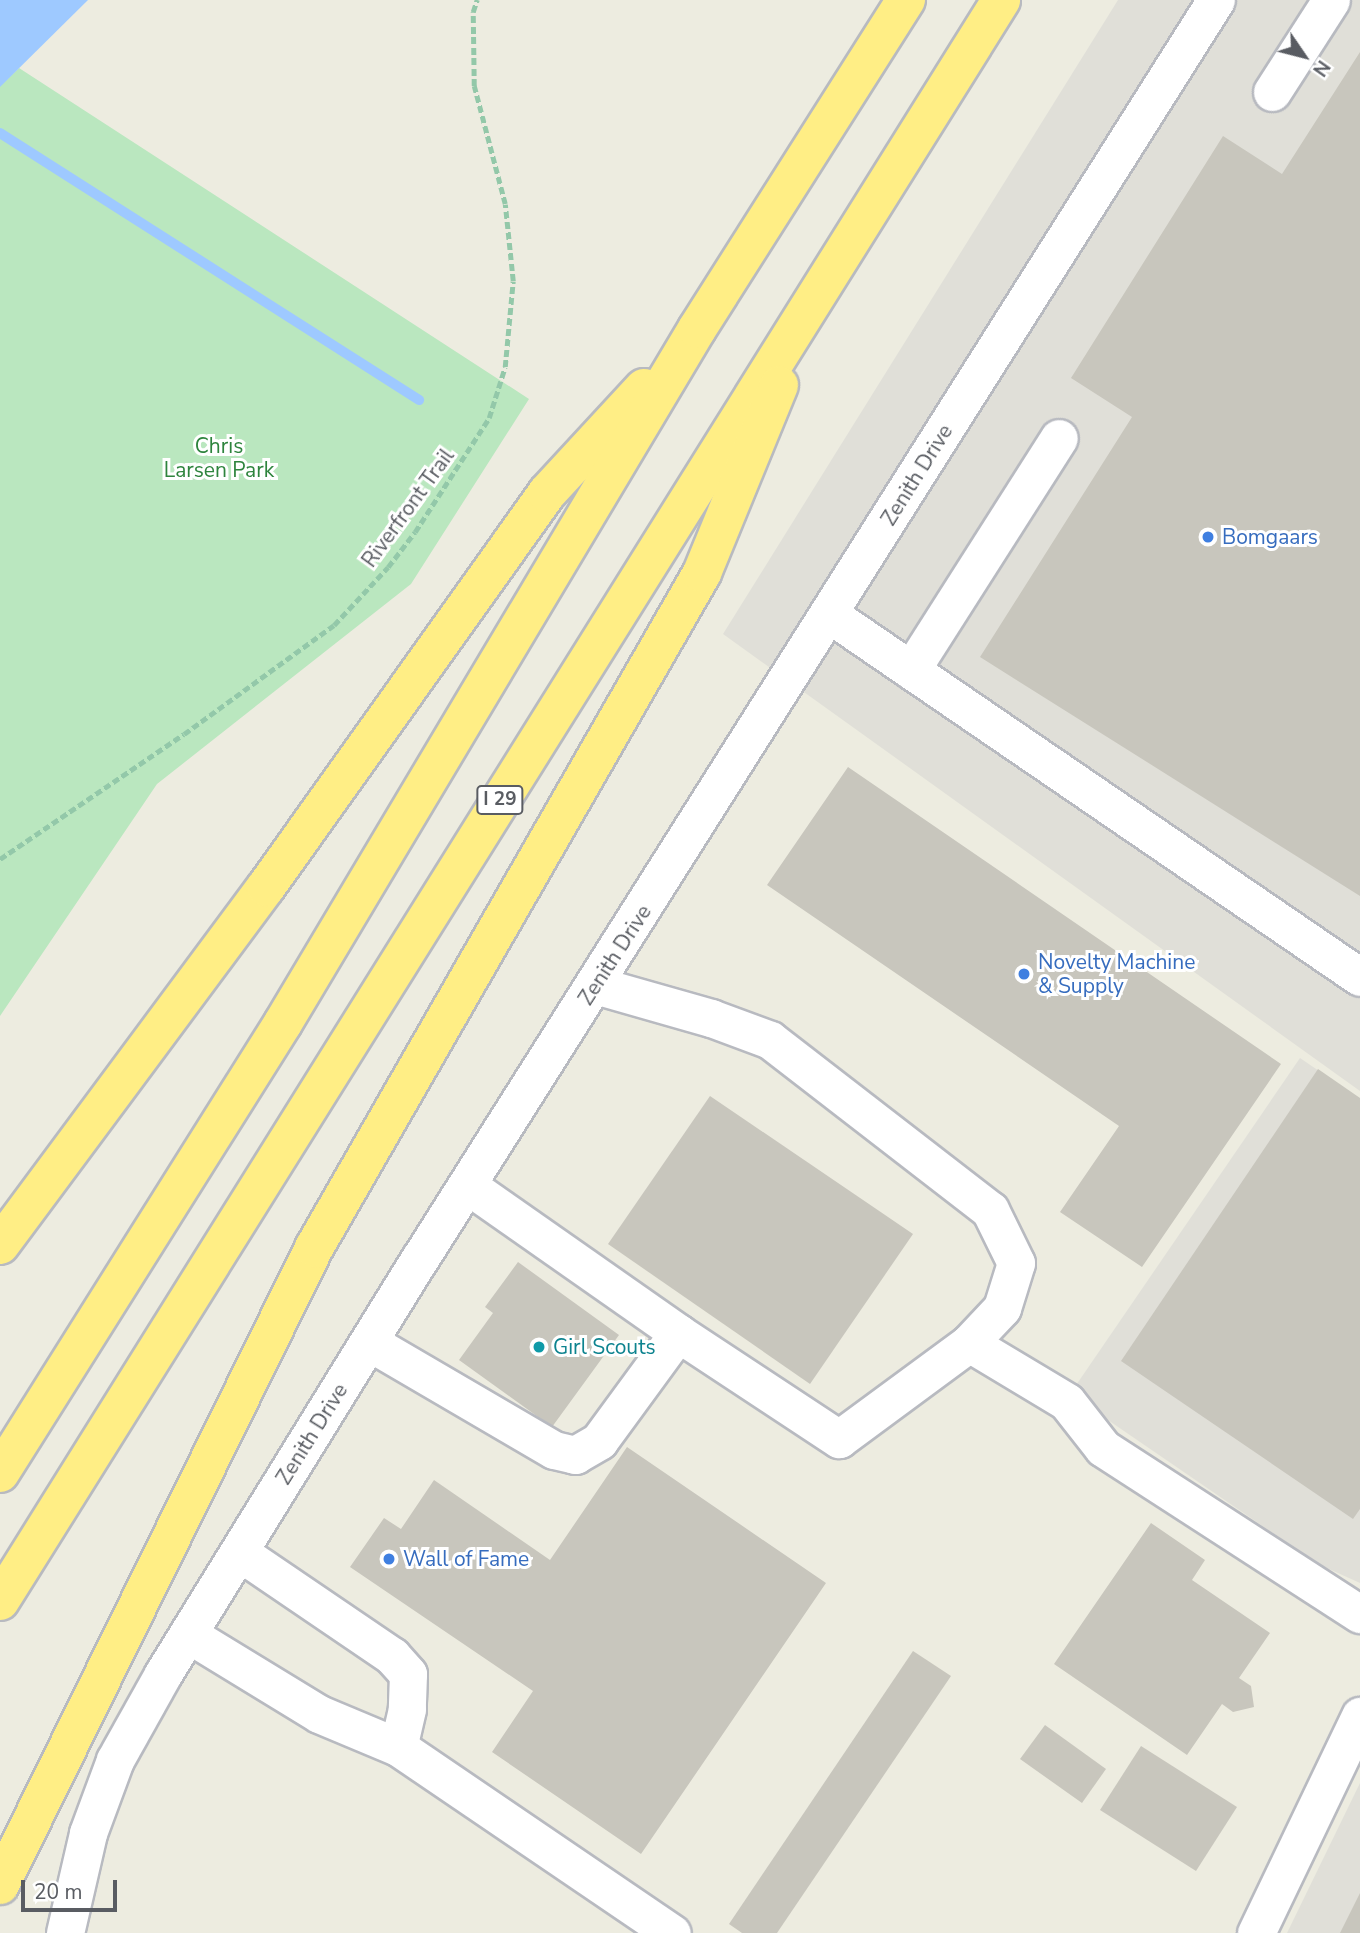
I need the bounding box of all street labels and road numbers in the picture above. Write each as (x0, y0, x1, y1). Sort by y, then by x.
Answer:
street label: Zenith Drive (876, 420, 958, 530)
street label: Riverfront Trail (357, 444, 459, 572)
road number: I 29 (476, 785, 524, 816)
street label: Zenith Drive (573, 900, 657, 1010)
street label: Zenith Drive (271, 1379, 353, 1489)

